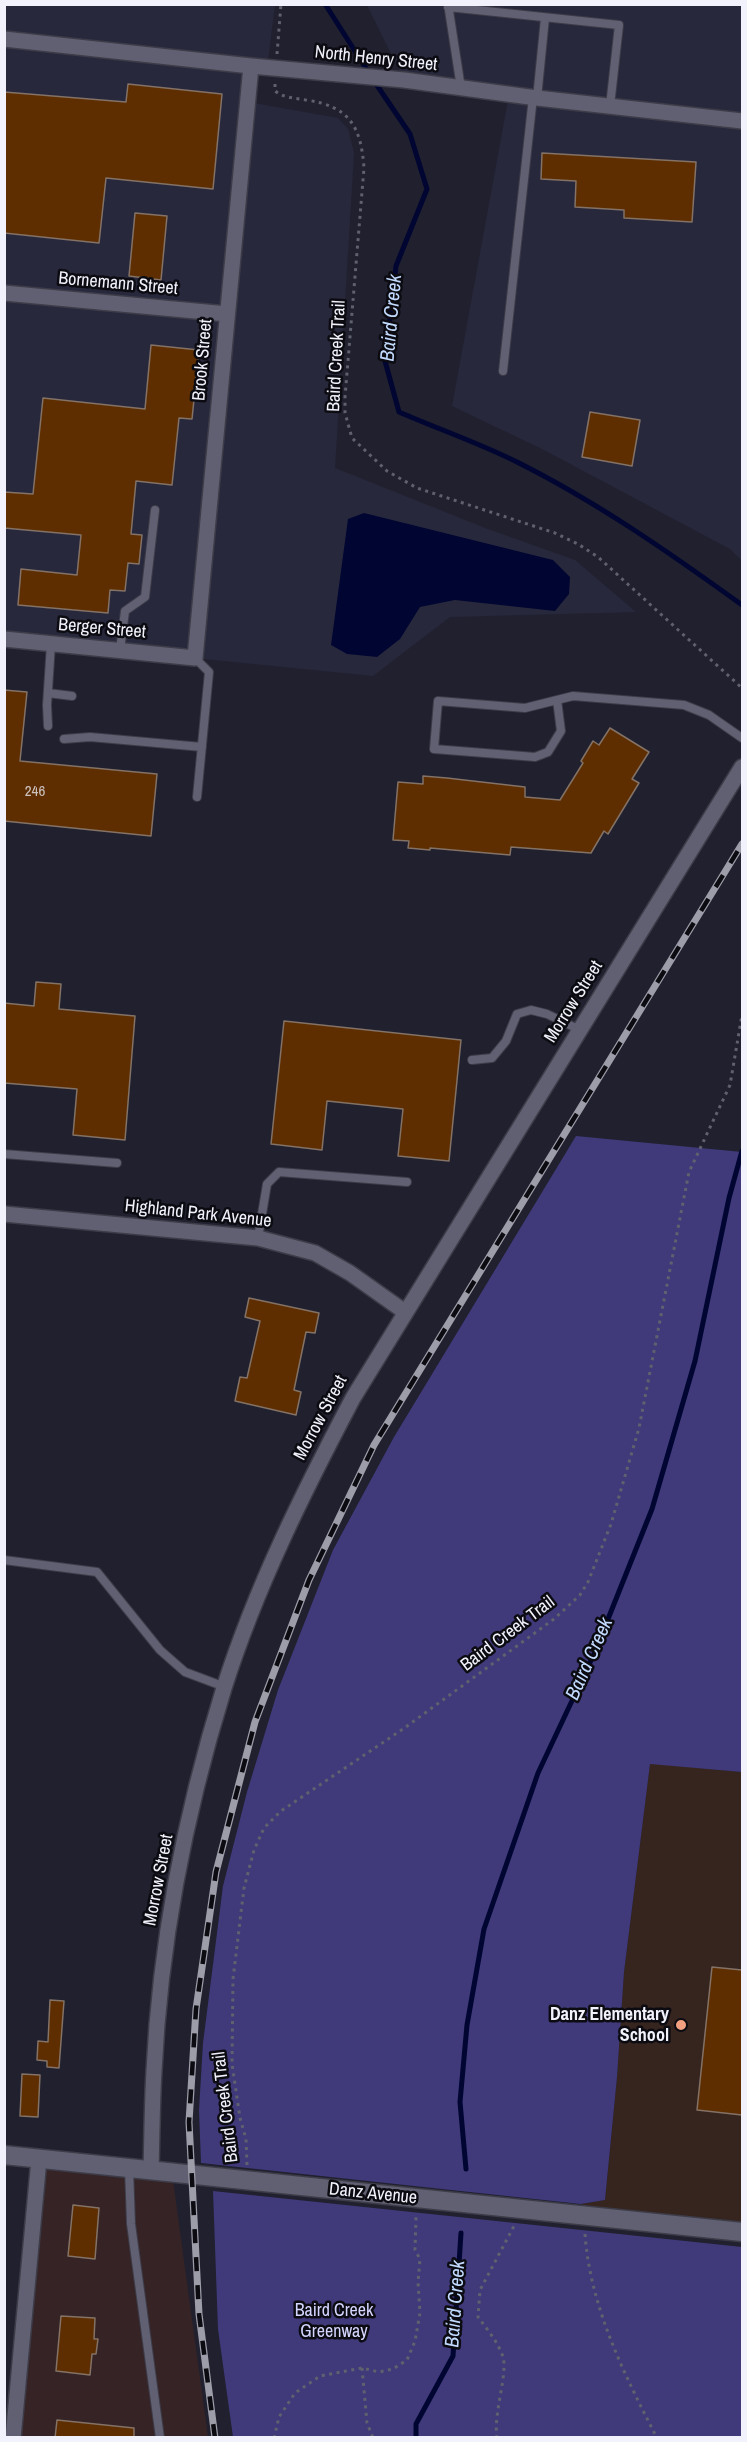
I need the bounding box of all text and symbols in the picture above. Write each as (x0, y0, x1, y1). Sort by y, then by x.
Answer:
street label: North Henry Street (314, 42, 438, 76)
street label: Bornemann Street (57, 268, 179, 300)
water label: Baird Creek (376, 273, 408, 363)
street label: Baird Creek Trail (323, 300, 351, 412)
street label: Brook Street (189, 318, 217, 402)
street label: Berger Street (57, 614, 147, 644)
house number: 246 (25, 783, 45, 801)
street label: Morrow Street (540, 957, 608, 1047)
street label: Highland Park Avenue (124, 1196, 272, 1232)
street label: Morrow Street (290, 1372, 352, 1464)
street label: Baird Creek Trail (457, 1592, 559, 1676)
water label: Baird Creek (561, 1614, 619, 1704)
street label: Morrow Street (140, 1832, 178, 1928)
place label: Danz Elementary School (550, 2004, 669, 2046)
marker: Danz Elementary School (674, 2018, 688, 2032)
street label: Baird Creek Trail (208, 2050, 244, 2164)
street label: Danz Avenue (328, 2179, 418, 2209)
water label: Baird Creek (441, 2260, 471, 2348)
park label: Baird Creek Greenway (295, 2300, 373, 2342)

